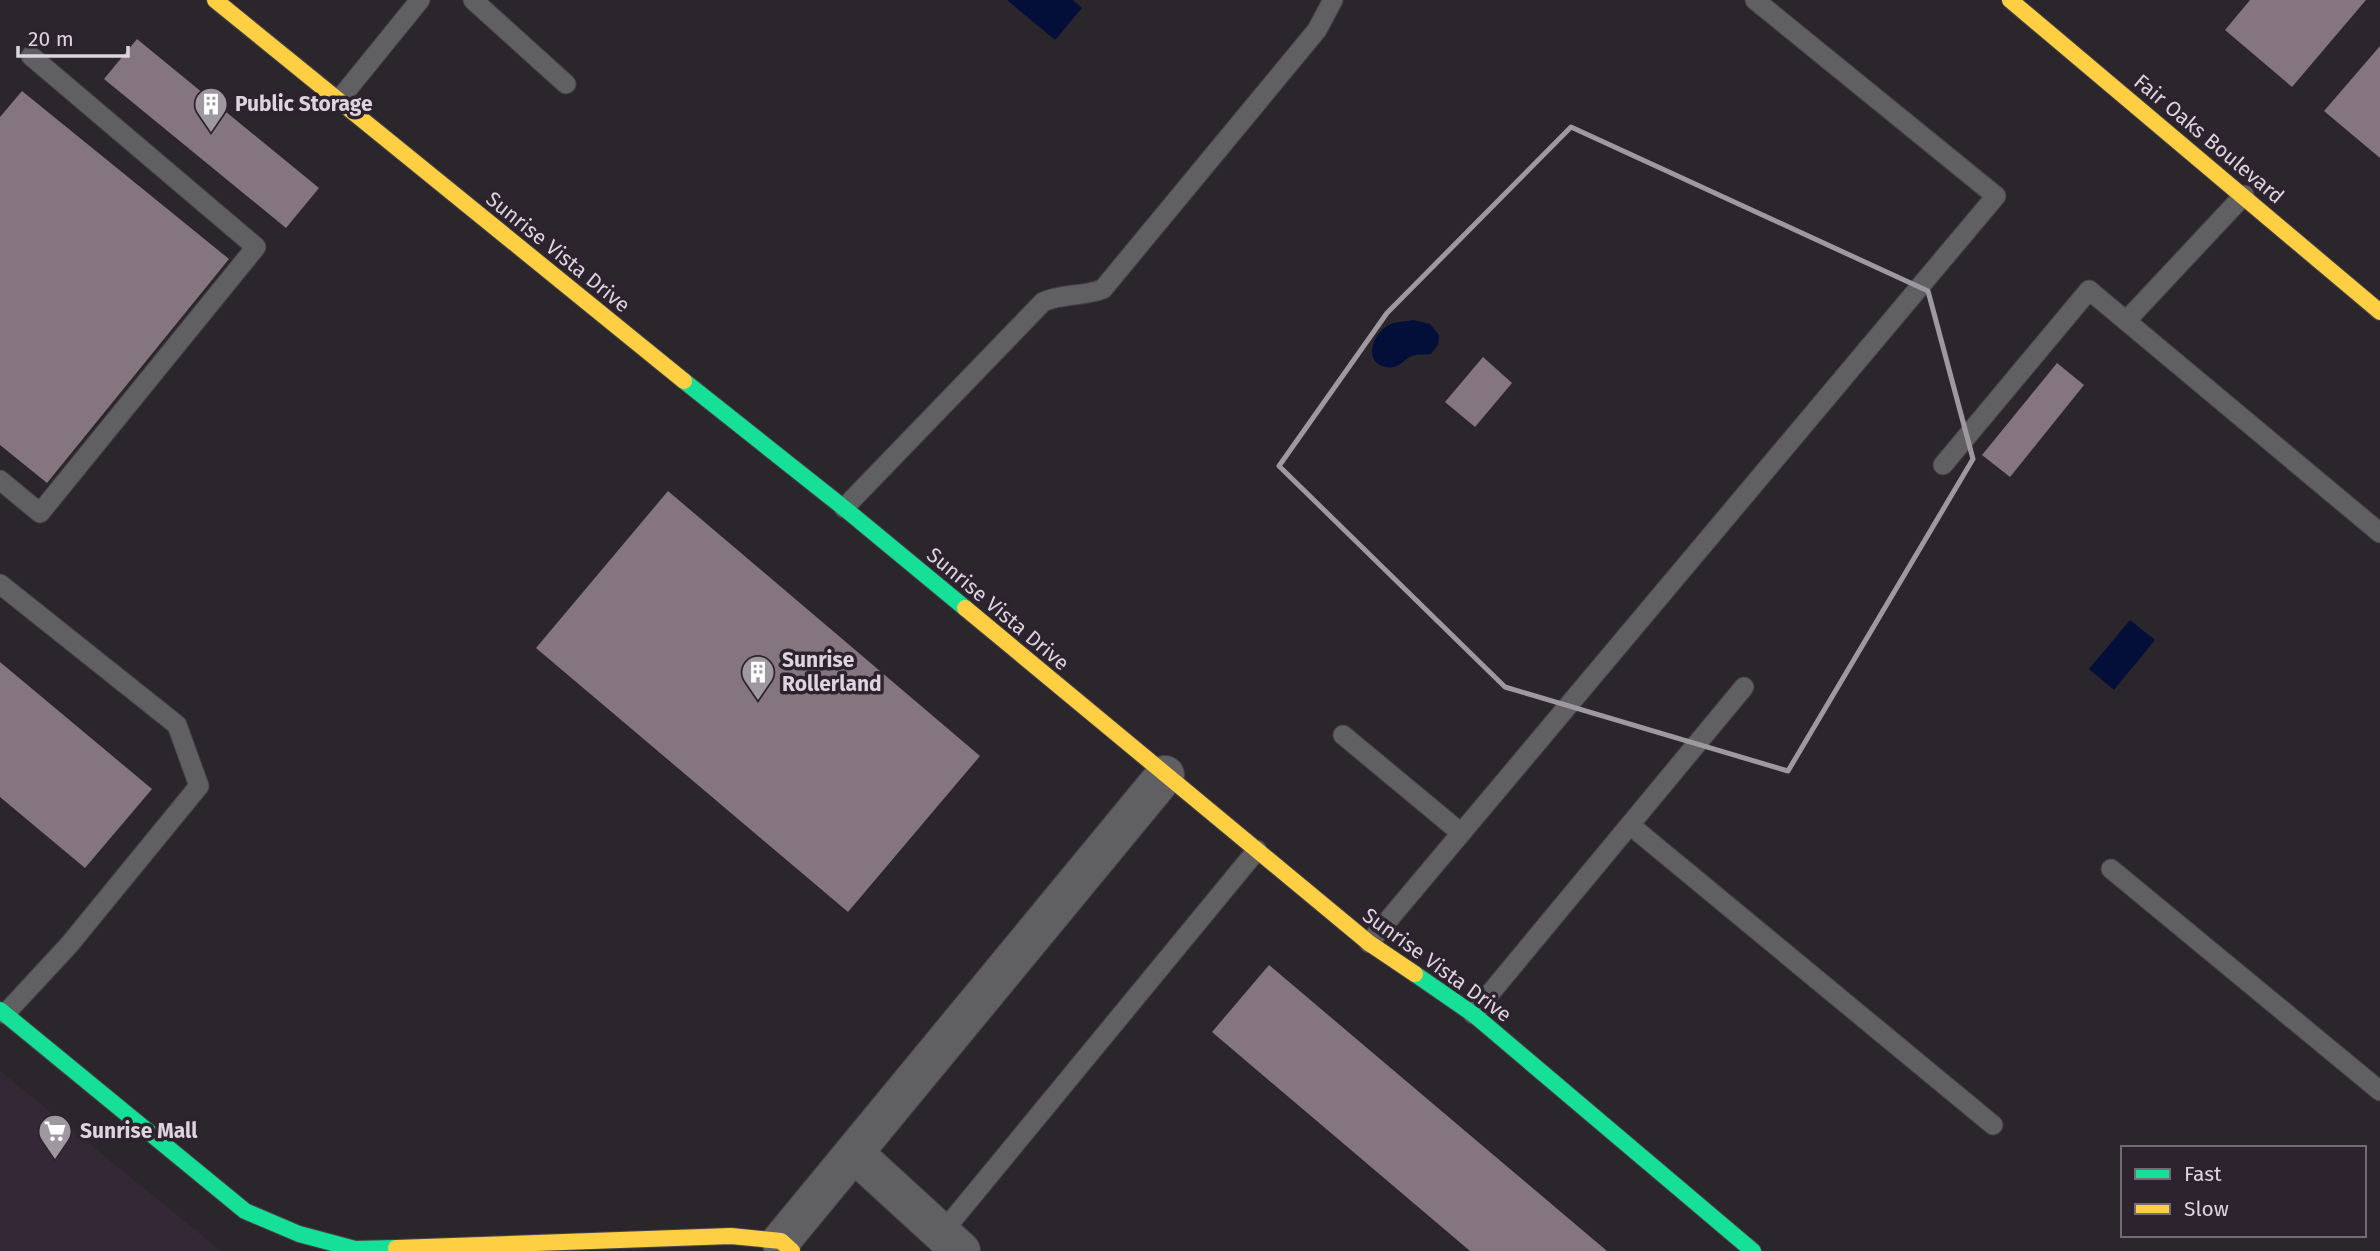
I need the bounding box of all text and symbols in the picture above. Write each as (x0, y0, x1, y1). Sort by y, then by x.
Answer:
scale bar (18, 14, 128, 58)
text: 20 m (28, 26, 74, 52)
street label: Fair Oaks Boulevard (2129, 69, 2289, 209)
building icon: Public Storage (192, 85, 230, 134)
place label: Public Storage (235, 91, 373, 117)
street label: Sunrise Vista Drive (481, 186, 635, 318)
street label: Sunrise Vista Drive (922, 542, 1074, 676)
place label: Sunrise Rollerland (782, 647, 882, 697)
building icon: Sunrise Rollerland (739, 653, 777, 702)
street label: Sunrise Vista Drive (1357, 902, 1517, 1028)
supermarket icon: Sunrise Mall (36, 1112, 74, 1161)
place label: Sunrise Mall (80, 1118, 198, 1144)
legend (2121, 1146, 2366, 1237)
text: Fast (2184, 1161, 2222, 1187)
text: Slow (2184, 1196, 2229, 1222)

